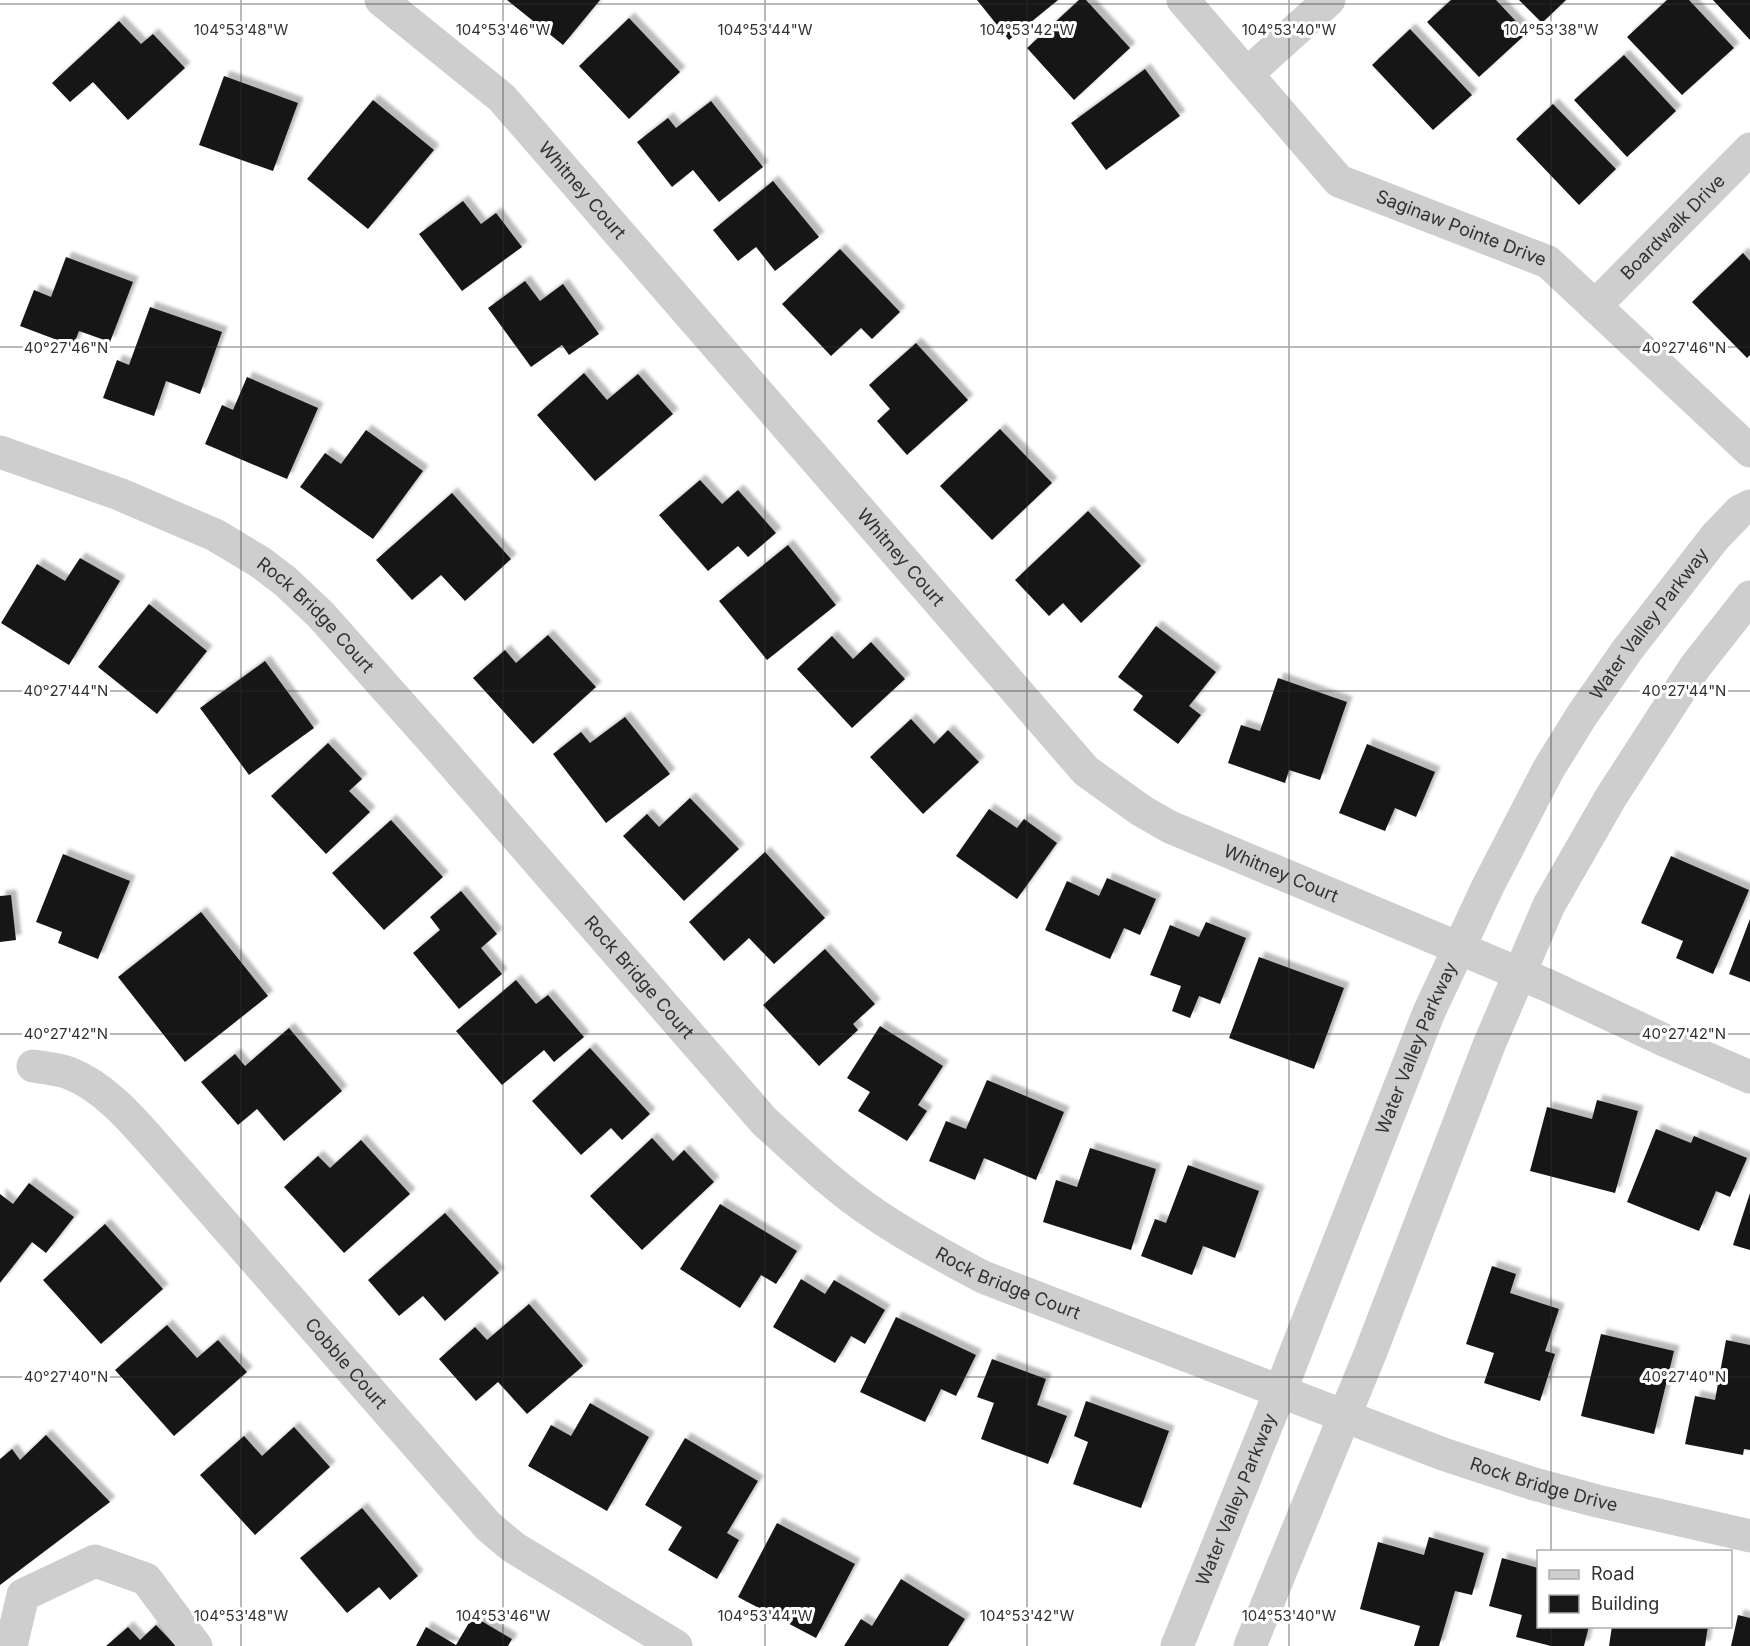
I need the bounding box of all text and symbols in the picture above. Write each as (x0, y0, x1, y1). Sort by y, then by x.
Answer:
text: 104°53'48"W (194, 20, 288, 39)
text: 104°53'46"W (456, 20, 550, 39)
text: 104°53'44"W (718, 20, 813, 39)
text: 104°53'42"W (980, 20, 1074, 39)
text: 104°53'40"W (1242, 20, 1337, 39)
text: 104°53'38"W (1504, 20, 1599, 39)
street label: Whitney Court (535, 137, 631, 243)
street label: Boardwalk Drive (1616, 170, 1729, 284)
street label: Saginaw Pointe Drive (1373, 185, 1549, 270)
text: 40°27'46"N (24, 338, 108, 357)
text: 40°27'46"N (1642, 338, 1726, 357)
street label: Whitney Court (853, 504, 949, 610)
street label: Water Valley Parkway (1585, 544, 1713, 703)
street label: Rock Bridge Court (253, 553, 378, 677)
text: 40°27'44"N (24, 681, 108, 700)
text: 40°27'44"N (1642, 681, 1726, 700)
street label: Whitney Court (1221, 840, 1342, 906)
street label: Rock Bridge Court (580, 911, 698, 1043)
street label: Water Valley Parkway (1371, 959, 1461, 1137)
text: 40°27'42"N (24, 1024, 108, 1043)
text: 40°27'42"N (1642, 1024, 1726, 1043)
street label: Rock Bridge Court (932, 1242, 1083, 1323)
street label: Cobble Court (301, 1314, 392, 1413)
text: 40°27'40"N (24, 1367, 108, 1386)
text: 40°27'40"N (1642, 1367, 1726, 1386)
street label: Water Valley Parkway (1192, 1410, 1280, 1589)
street label: Rock Bridge Drive (1467, 1453, 1620, 1515)
legend (1537, 1550, 1732, 1628)
text: Road (1591, 1563, 1634, 1584)
text: Building (1591, 1593, 1659, 1614)
text: 104°53'48"W (194, 1606, 288, 1625)
text: 104°53'46"W (456, 1606, 550, 1625)
text: 104°53'44"W (718, 1606, 813, 1625)
text: 104°53'42"W (980, 1606, 1074, 1625)
text: 104°53'40"W (1242, 1606, 1337, 1625)

